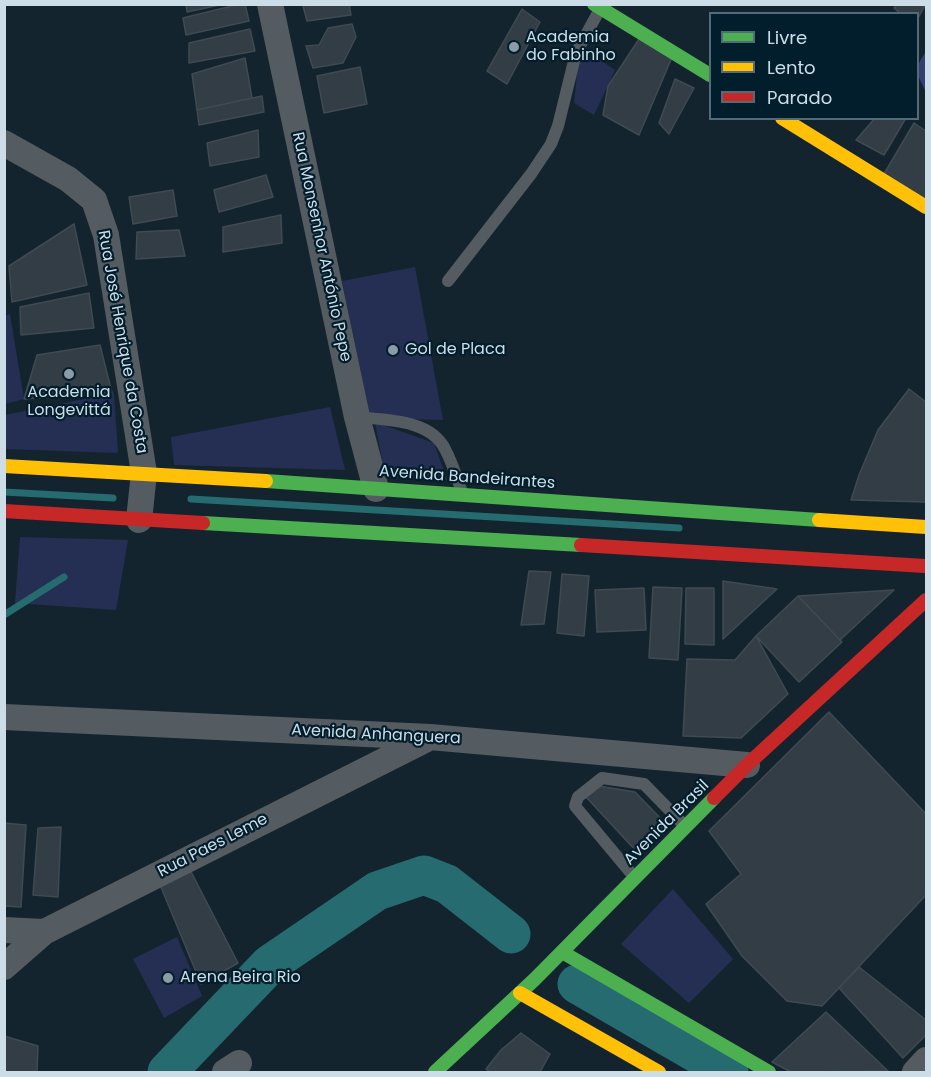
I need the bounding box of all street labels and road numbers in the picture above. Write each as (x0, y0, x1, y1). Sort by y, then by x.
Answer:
street label: Rua Monsenhor António Pepe (287, 130, 355, 364)
street label: Rua José Henrique da Costa (93, 229, 151, 455)
street label: Avenida Bandeirantes (378, 462, 556, 494)
street label: Avenida Anhanguera (291, 721, 461, 749)
street label: Avenida Brasil (620, 776, 714, 870)
street label: Rua Paes Leme (155, 810, 271, 882)

